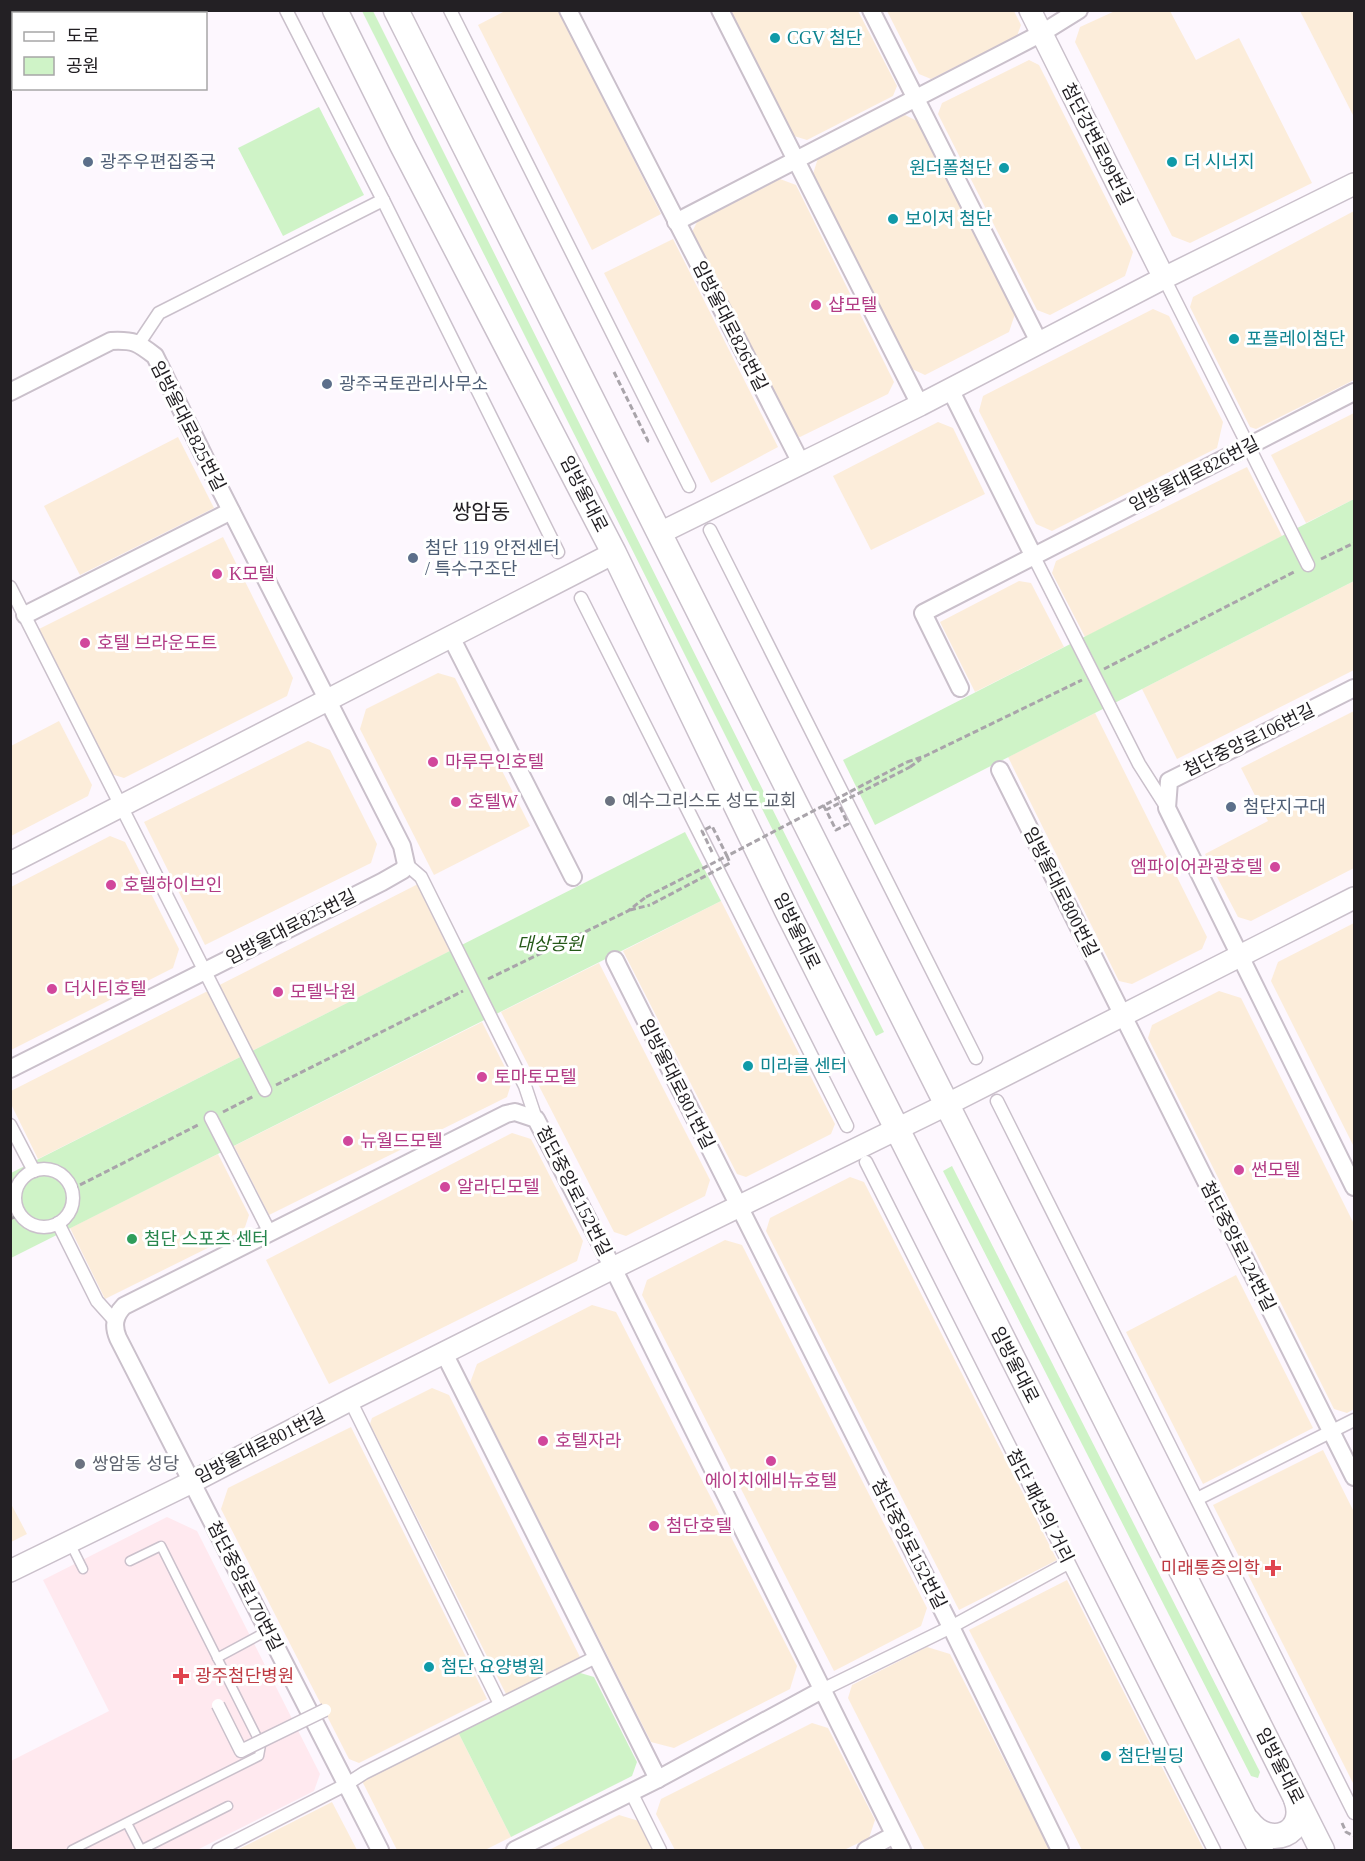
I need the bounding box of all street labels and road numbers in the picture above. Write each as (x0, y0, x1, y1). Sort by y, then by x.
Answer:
street label: 첨단강변로99번길 (1058, 80, 1136, 208)
street label: 임방울대로826번길 (689, 258, 771, 394)
street label: 임방울대로825번길 (147, 358, 229, 494)
street label: 임방울대로826번길 (1126, 433, 1262, 515)
street label: 임방울대로 (556, 453, 612, 535)
street label: 첨단중앙로106번길 (1180, 700, 1318, 780)
street label: 임방울대로800번길 (1020, 824, 1102, 960)
street label: 임방울대로825번길 (223, 886, 359, 968)
street label: 임방울대로 (770, 889, 824, 973)
street label: 임방울대로801번길 (636, 1016, 718, 1152)
street label: 첨단중앙로152번길 (533, 1123, 615, 1259)
street label: 첨단중앙로124번길 (1197, 1178, 1279, 1314)
street label: 임방울대로 (987, 1324, 1043, 1406)
street label: 임방울대로801번길 (192, 1405, 328, 1487)
street label: 첨단 패션의 거리 (1003, 1446, 1077, 1566)
street label: 첨단중앙로152번길 (868, 1476, 950, 1612)
street label: 첨단중앙로170번길 (204, 1518, 286, 1654)
street label: 임방울대로 (1252, 1725, 1308, 1807)

